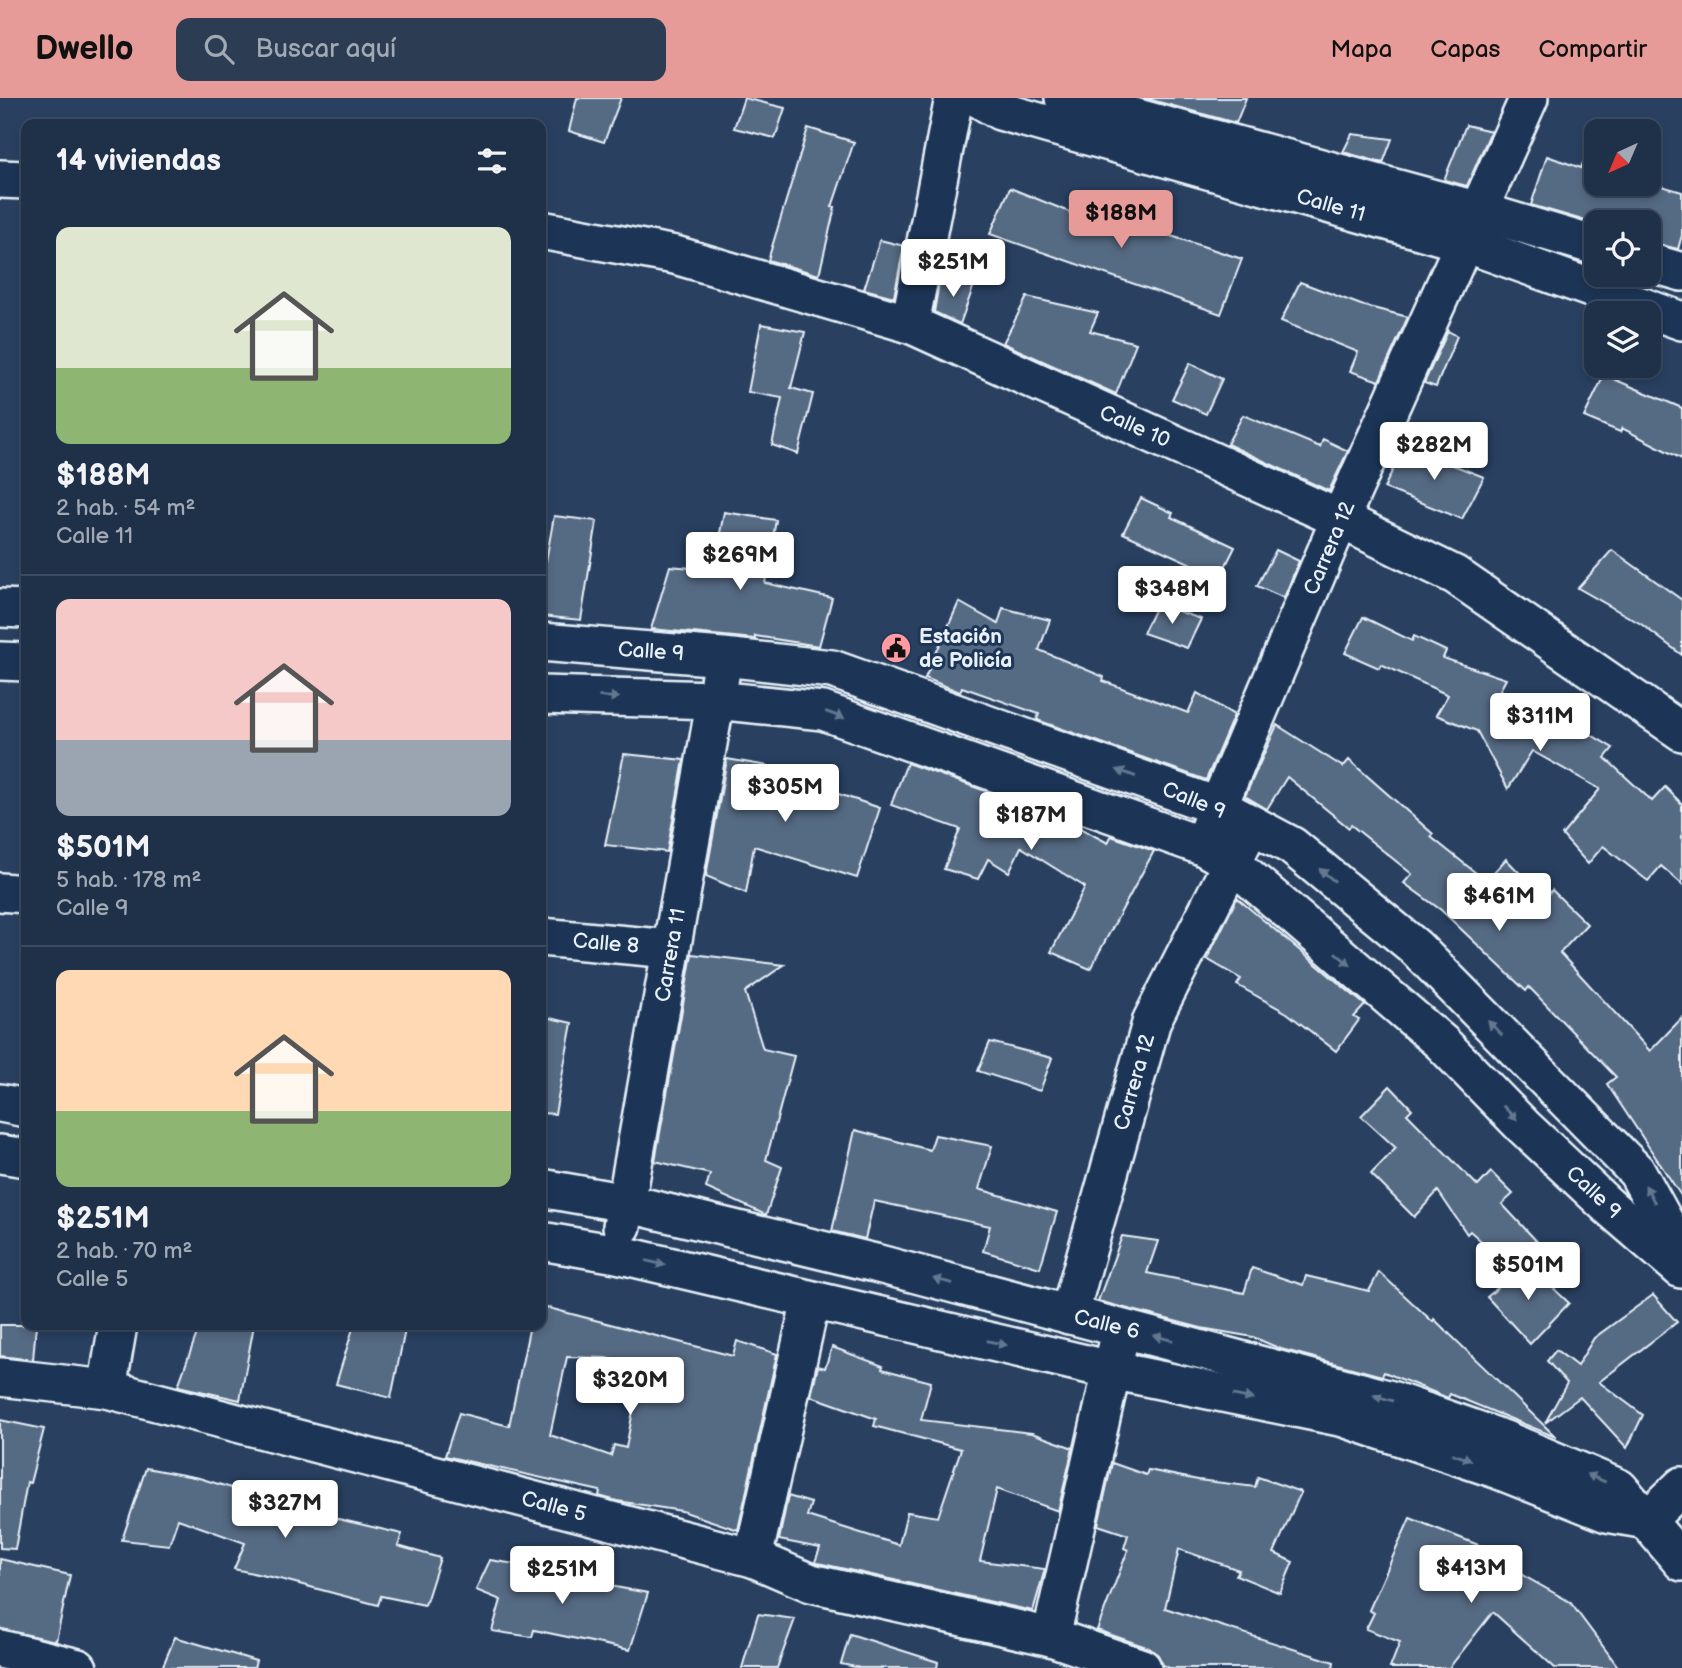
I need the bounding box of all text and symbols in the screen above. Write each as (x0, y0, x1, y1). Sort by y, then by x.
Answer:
search box (176, 18, 666, 81)
text: Dwello (35, 29, 134, 69)
icon: search (200, 30, 238, 68)
text: Buscar aquí (256, 34, 396, 65)
text: Mapa (1331, 35, 1392, 64)
text: Capas (1430, 35, 1500, 64)
text: Compartir (1538, 35, 1647, 64)
north arrow (1584, 119, 1661, 196)
map controls (1584, 119, 1661, 378)
icon: filters (473, 142, 511, 180)
text: 14 viviendas (56, 143, 221, 179)
street label: Calle 11 (1294, 184, 1368, 227)
pin: $188M (1072, 190, 1170, 250)
text: $188M (1085, 199, 1157, 227)
button: locate (1584, 210, 1661, 287)
pin: $251M (904, 240, 1002, 299)
text: $251M (917, 248, 989, 276)
icon: home (221, 273, 347, 399)
button: layers (1584, 301, 1661, 378)
street label: Calle 10 (1096, 400, 1174, 453)
pin: $282M (1385, 422, 1483, 482)
text: $282M (1396, 431, 1472, 459)
text: $188M (56, 458, 150, 494)
text: 2 hab. · 54 m² (56, 494, 196, 522)
street label: Carrera 12 (1299, 497, 1361, 599)
text: Calle 11 (56, 522, 133, 550)
pin: $269M (691, 532, 789, 592)
text: $269M (702, 541, 778, 569)
pin: $348M (1123, 566, 1221, 626)
text: $348M (1134, 575, 1210, 603)
place label: Estación de Policía (919, 624, 1012, 673)
public building icon: Estación de Policía (879, 631, 913, 665)
street label: Calle 9 (617, 637, 685, 666)
icon: home (221, 645, 347, 771)
one-way arrow (598, 691, 620, 702)
pin: $311M (1491, 694, 1589, 753)
text: $311M (1506, 702, 1574, 730)
one-way arrow (825, 710, 846, 721)
pin: $305M (736, 764, 834, 824)
one-way arrow (1115, 768, 1136, 779)
text: $305M (747, 773, 823, 801)
street label: Calle 9 (1158, 776, 1229, 824)
pin: $187M (982, 792, 1080, 852)
text: $187M (995, 801, 1067, 829)
text: $501M (56, 830, 150, 866)
text: 5 hab. · 178 m² (56, 866, 202, 894)
one-way arrow (1319, 868, 1336, 883)
pin: $461M (1450, 874, 1548, 933)
text: $461M (1463, 882, 1535, 910)
text: Calle 9 (56, 894, 129, 922)
street label: Carrera 11 (650, 906, 691, 1004)
street label: Calle 8 (572, 928, 640, 959)
one-way arrow (1334, 951, 1352, 966)
icon: home (221, 1016, 347, 1142)
one-way arrow (1488, 1020, 1504, 1037)
street label: Carrera 12 (1109, 1030, 1160, 1133)
one-way arrow (1502, 1104, 1519, 1121)
street label: Calle 9 (1561, 1161, 1626, 1224)
one-way arrow (1644, 1184, 1655, 1204)
text: $251M (56, 1201, 150, 1237)
text: 2 hab. · 70 m² (56, 1237, 193, 1265)
pin: $501M (1479, 1242, 1577, 1302)
text: $501M (1492, 1251, 1564, 1279)
one-way arrow (645, 1258, 667, 1269)
text: Calle 5 (56, 1265, 129, 1293)
one-way arrow (932, 1275, 954, 1286)
street label: Calle 6 (1071, 1304, 1143, 1345)
one-way arrow (1153, 1333, 1174, 1343)
one-way arrow (986, 1338, 1008, 1349)
pin: $320M (581, 1358, 679, 1417)
text: $320M (592, 1366, 668, 1394)
one-way arrow (1232, 1392, 1254, 1403)
one-way arrow (1372, 1392, 1394, 1403)
one-way arrow (1451, 1452, 1472, 1463)
one-way arrow (1585, 1472, 1606, 1483)
pin: $327M (236, 1480, 334, 1540)
street label: Calle 5 (519, 1486, 589, 1527)
text: $327M (248, 1489, 322, 1517)
pin: $251M (513, 1546, 611, 1606)
pin: $413M (1422, 1546, 1520, 1605)
text: $413M (1435, 1554, 1507, 1582)
text: $251M (526, 1555, 598, 1583)

